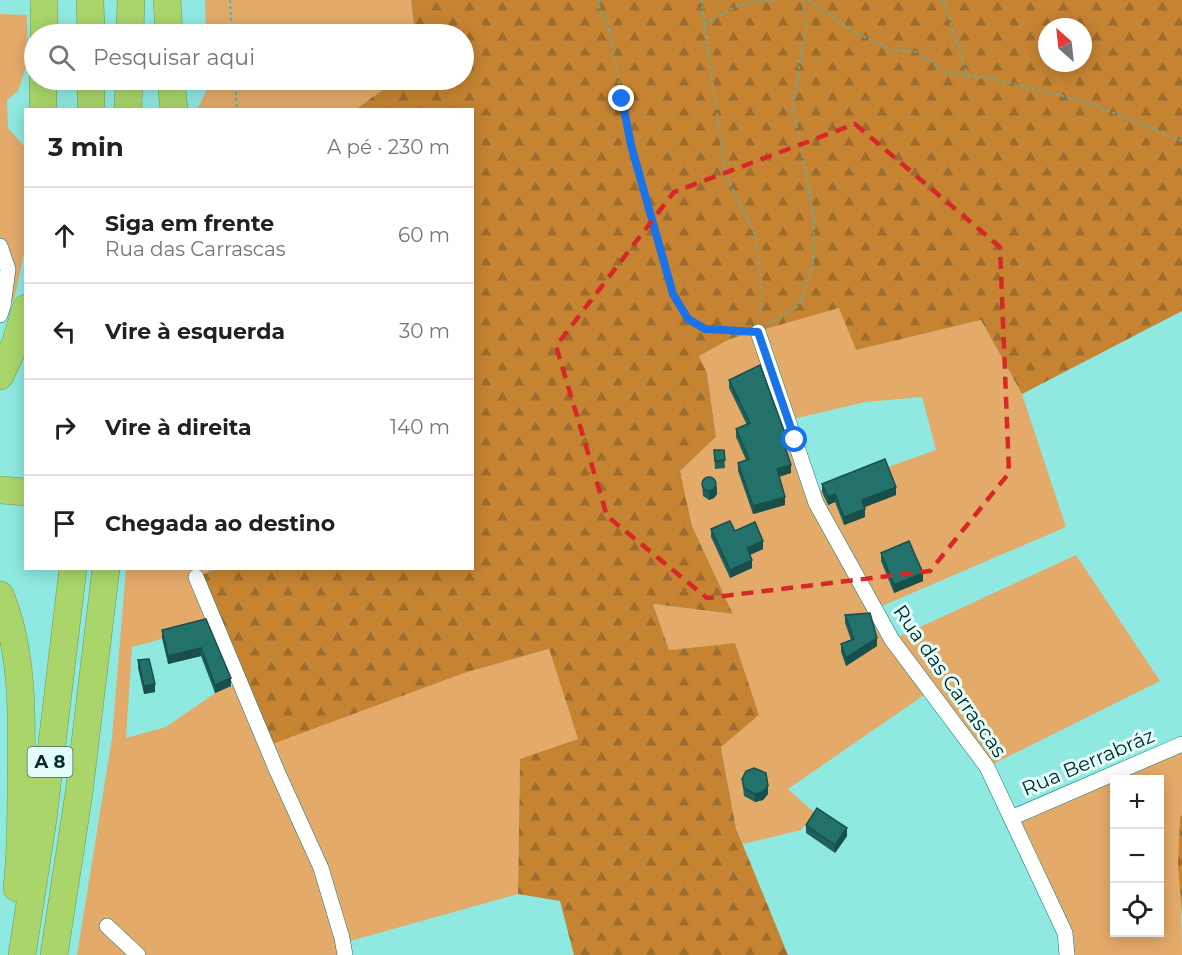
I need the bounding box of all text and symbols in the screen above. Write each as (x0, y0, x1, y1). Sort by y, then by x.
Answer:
north arrow (1038, 18, 1092, 72)
search box (24, 24, 474, 90)
icon: search (45, 41, 78, 74)
text: Pesquisar aqui (93, 44, 255, 71)
route end (608, 85, 634, 111)
text: 3 min (48, 131, 124, 163)
text: A pé · 230 m (327, 135, 450, 159)
text: Siga em frente (105, 210, 274, 237)
icon: ahead (48, 219, 81, 252)
text: 60 m (398, 223, 450, 247)
text: Rua das Carrascas (105, 237, 286, 261)
icon: left (48, 315, 81, 348)
text: Vire à esquerda (105, 318, 285, 345)
text: 30 m (399, 319, 450, 343)
icon: right (48, 411, 81, 444)
text: Vire à direita (105, 414, 252, 441)
text: 140 m (390, 415, 450, 439)
route start (781, 426, 807, 452)
icon: arrive (48, 507, 81, 540)
text: Chegada ao destino (105, 510, 335, 537)
street label: Rua das Carrascas (888, 600, 1012, 762)
street label: Rua Berrabráz (1018, 723, 1158, 801)
road number: A 8 (28, 747, 72, 777)
map controls (1110, 775, 1164, 937)
button: + (1110, 775, 1164, 829)
button: − (1110, 829, 1164, 883)
button: locate (1110, 883, 1164, 937)

